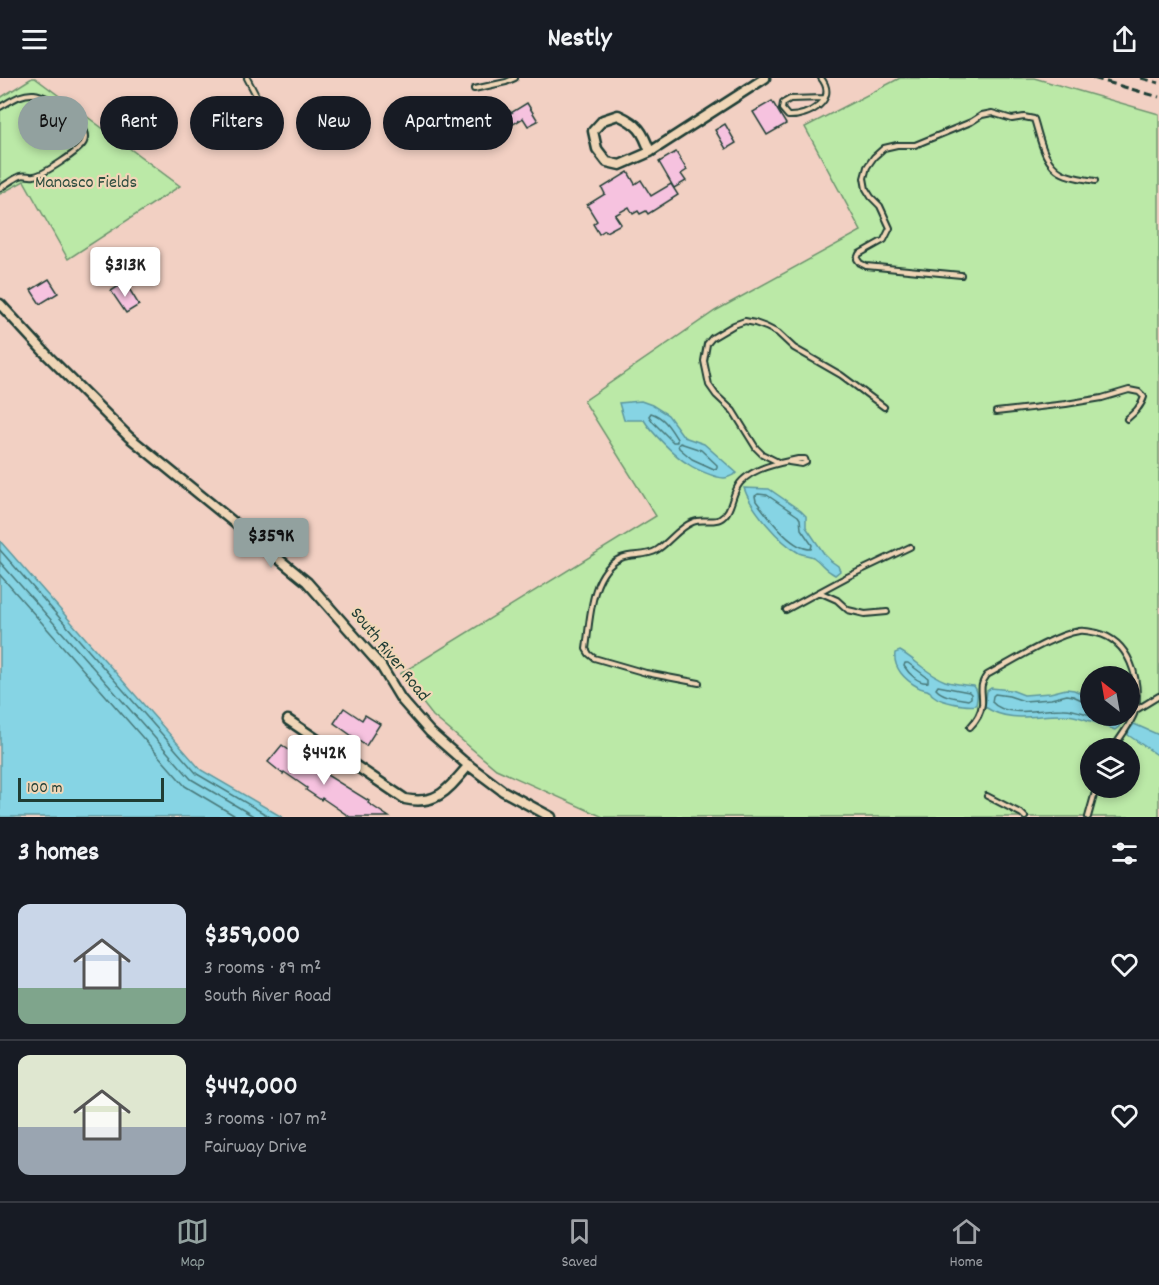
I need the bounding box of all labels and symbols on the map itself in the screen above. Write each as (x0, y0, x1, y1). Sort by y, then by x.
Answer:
park label: Manasco Fields (35, 171, 137, 196)
pin: $313K (83, 247, 167, 298)
pin: $359K (229, 518, 313, 569)
street label: South River Road (343, 603, 435, 707)
north arrow (1080, 666, 1140, 726)
pin: $442K (282, 735, 366, 786)
scale bar (18, 775, 164, 802)

